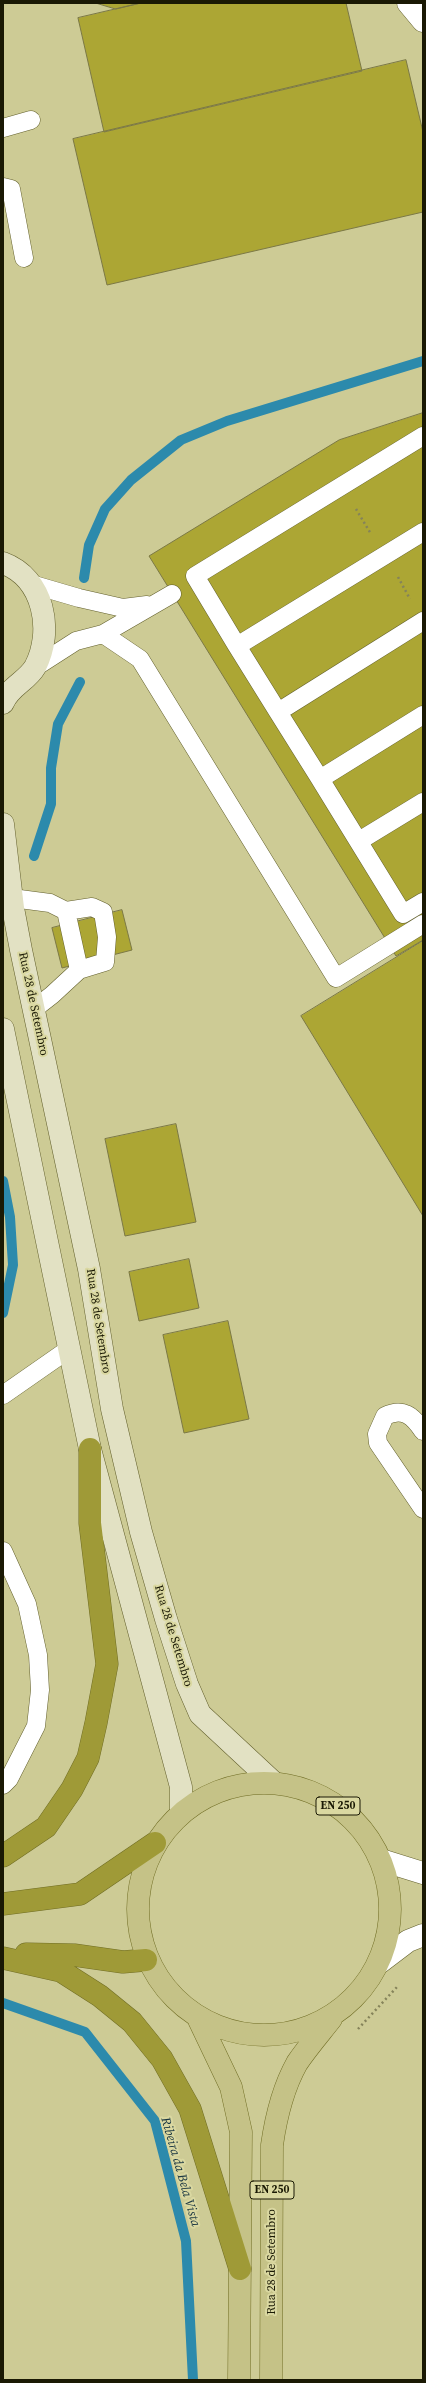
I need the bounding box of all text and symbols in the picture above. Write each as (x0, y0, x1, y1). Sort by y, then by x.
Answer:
street label: Rua 28 de Setembro (15, 951, 51, 1057)
street label: Rua 28 de Setembro (83, 1268, 113, 1374)
street label: Rua 28 de Setembro (151, 1583, 195, 1689)
road number: EN 250 (316, 1797, 360, 1815)
water label: Ribeira da Bela Vista (157, 2115, 203, 2229)
road number: EN 250 (250, 2181, 294, 2199)
street label: Rua 28 de Setembro (265, 2209, 279, 2315)

